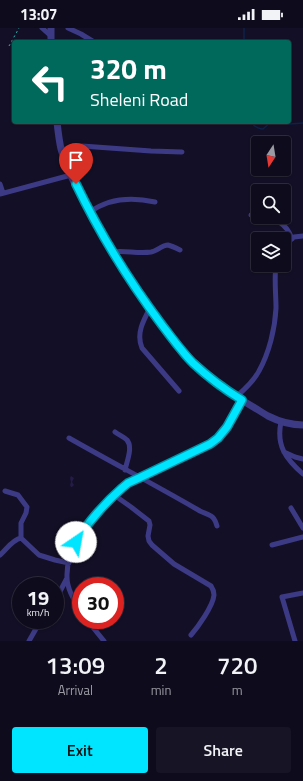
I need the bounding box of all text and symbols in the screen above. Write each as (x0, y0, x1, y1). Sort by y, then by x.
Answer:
text: 13:07 (20, 3, 57, 26)
text: 320 m (90, 47, 167, 90)
icon: left (24, 56, 76, 108)
text: Sheleni Road (90, 86, 188, 113)
north arrow (251, 136, 291, 176)
map controls (251, 136, 291, 272)
pin (59, 143, 93, 184)
icon: arrive (65, 149, 87, 171)
button: search (251, 184, 291, 224)
button: layers (251, 232, 291, 272)
position arrow (55, 521, 97, 563)
speed limit sign: 30 (72, 577, 124, 629)
text: 19 (27, 582, 49, 613)
text: km/h (27, 605, 49, 620)
text: 13:09 (46, 647, 105, 683)
text: 2 (154, 647, 168, 683)
text: 720 (217, 647, 257, 683)
text: Arrival (58, 680, 93, 700)
text: min (151, 680, 171, 700)
text: m (232, 680, 243, 700)
button: Exit (12, 727, 148, 773)
button: Share (156, 727, 291, 773)

